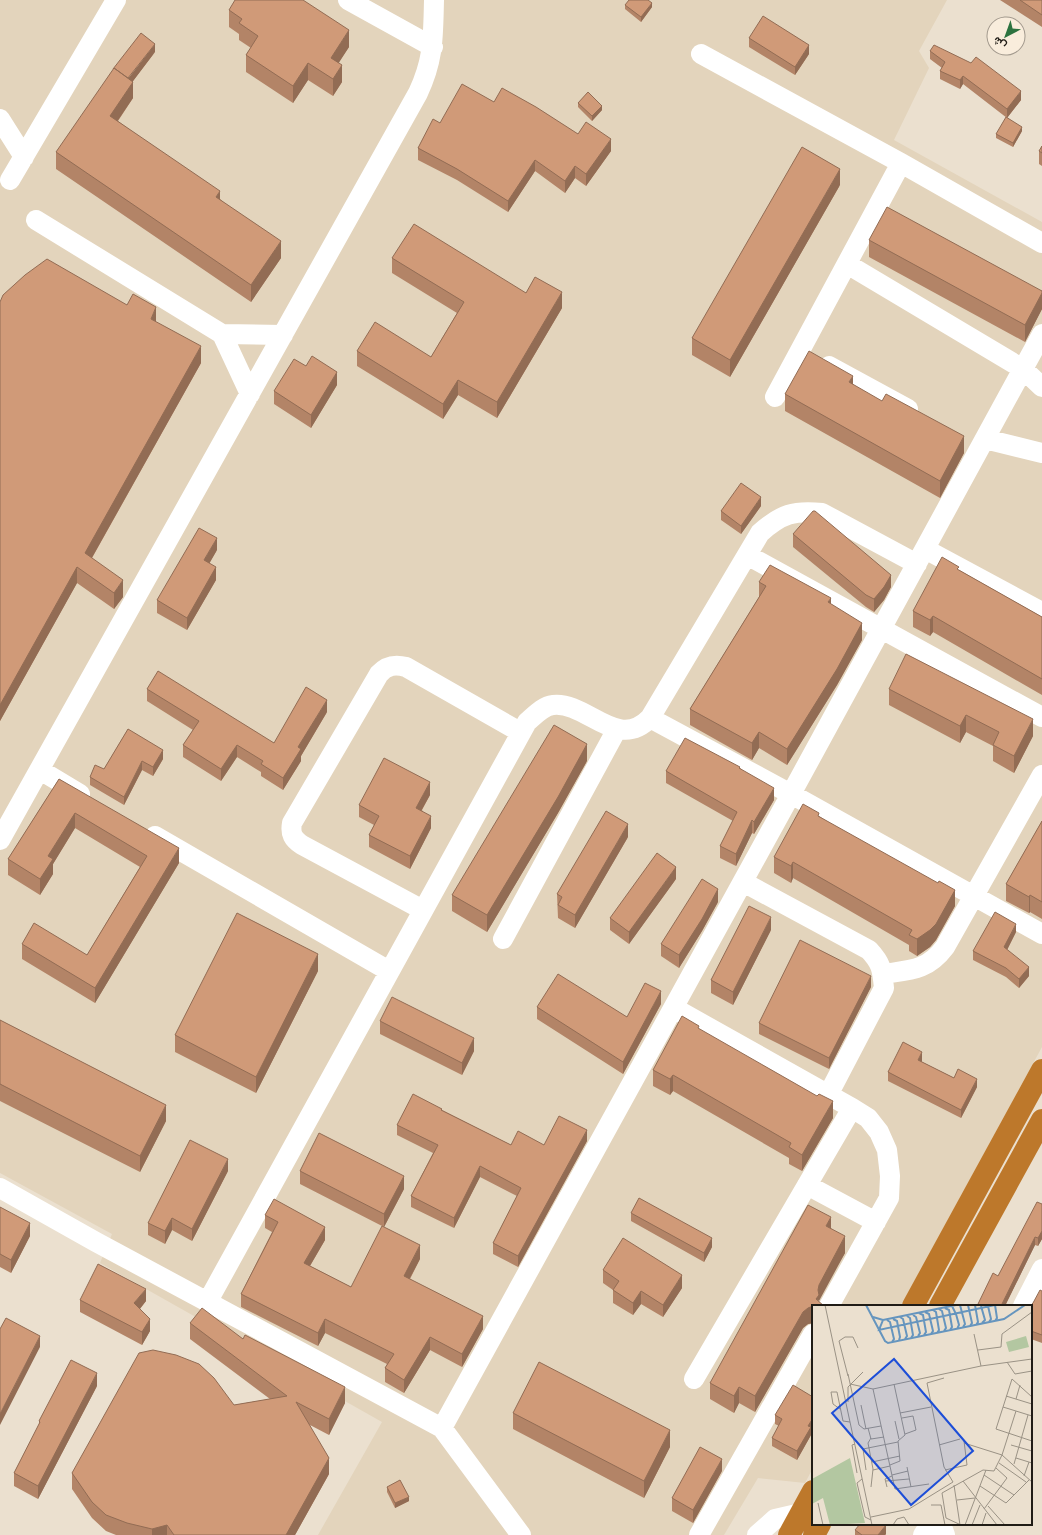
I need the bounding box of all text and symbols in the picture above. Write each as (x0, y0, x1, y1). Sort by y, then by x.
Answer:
north arrow (986, 16, 1026, 56)
text: ش (990, 34, 1009, 53)
inset map (812, 1305, 1032, 1525)

